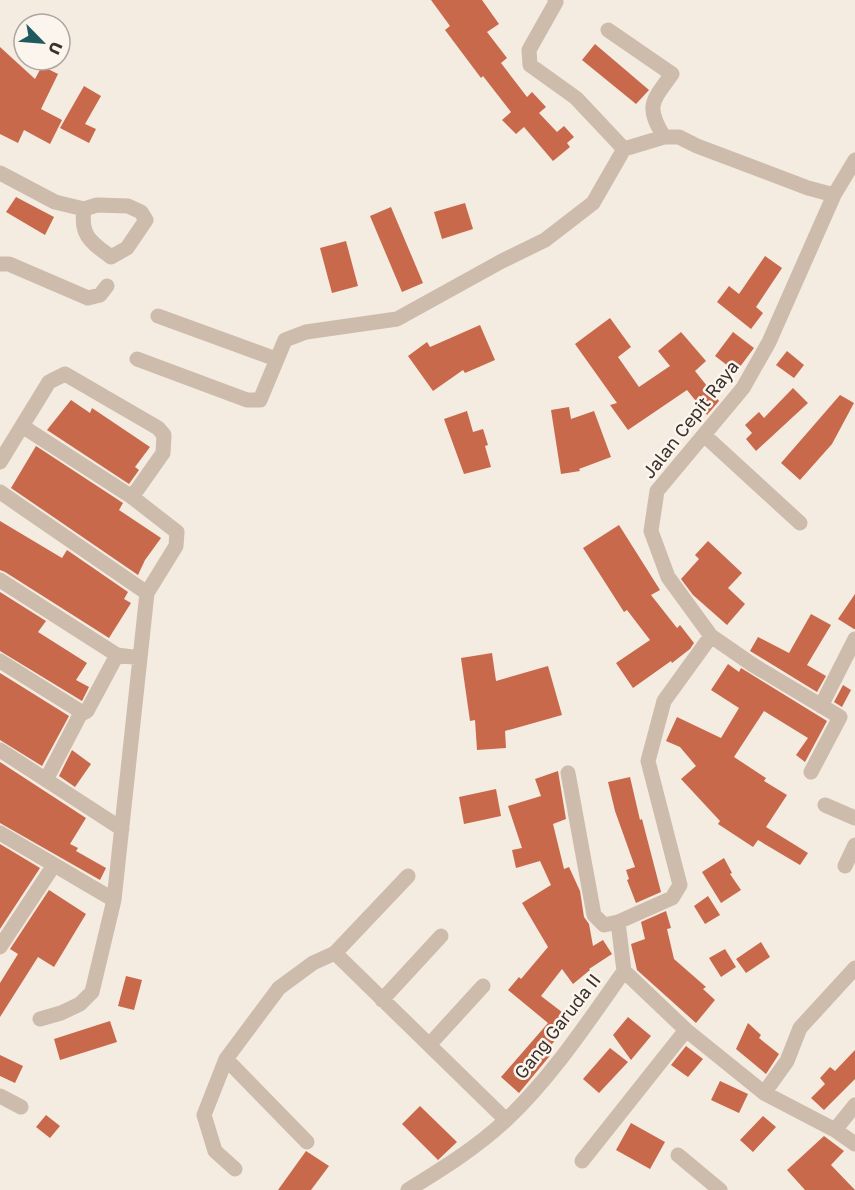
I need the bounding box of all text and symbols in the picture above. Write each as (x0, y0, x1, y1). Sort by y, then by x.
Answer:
north arrow (12, 12, 72, 72)
text: U (44, 39, 67, 58)
street label: Jalan Cepit Raya (637, 356, 743, 482)
street label: Gang Garuda II (509, 969, 605, 1083)

